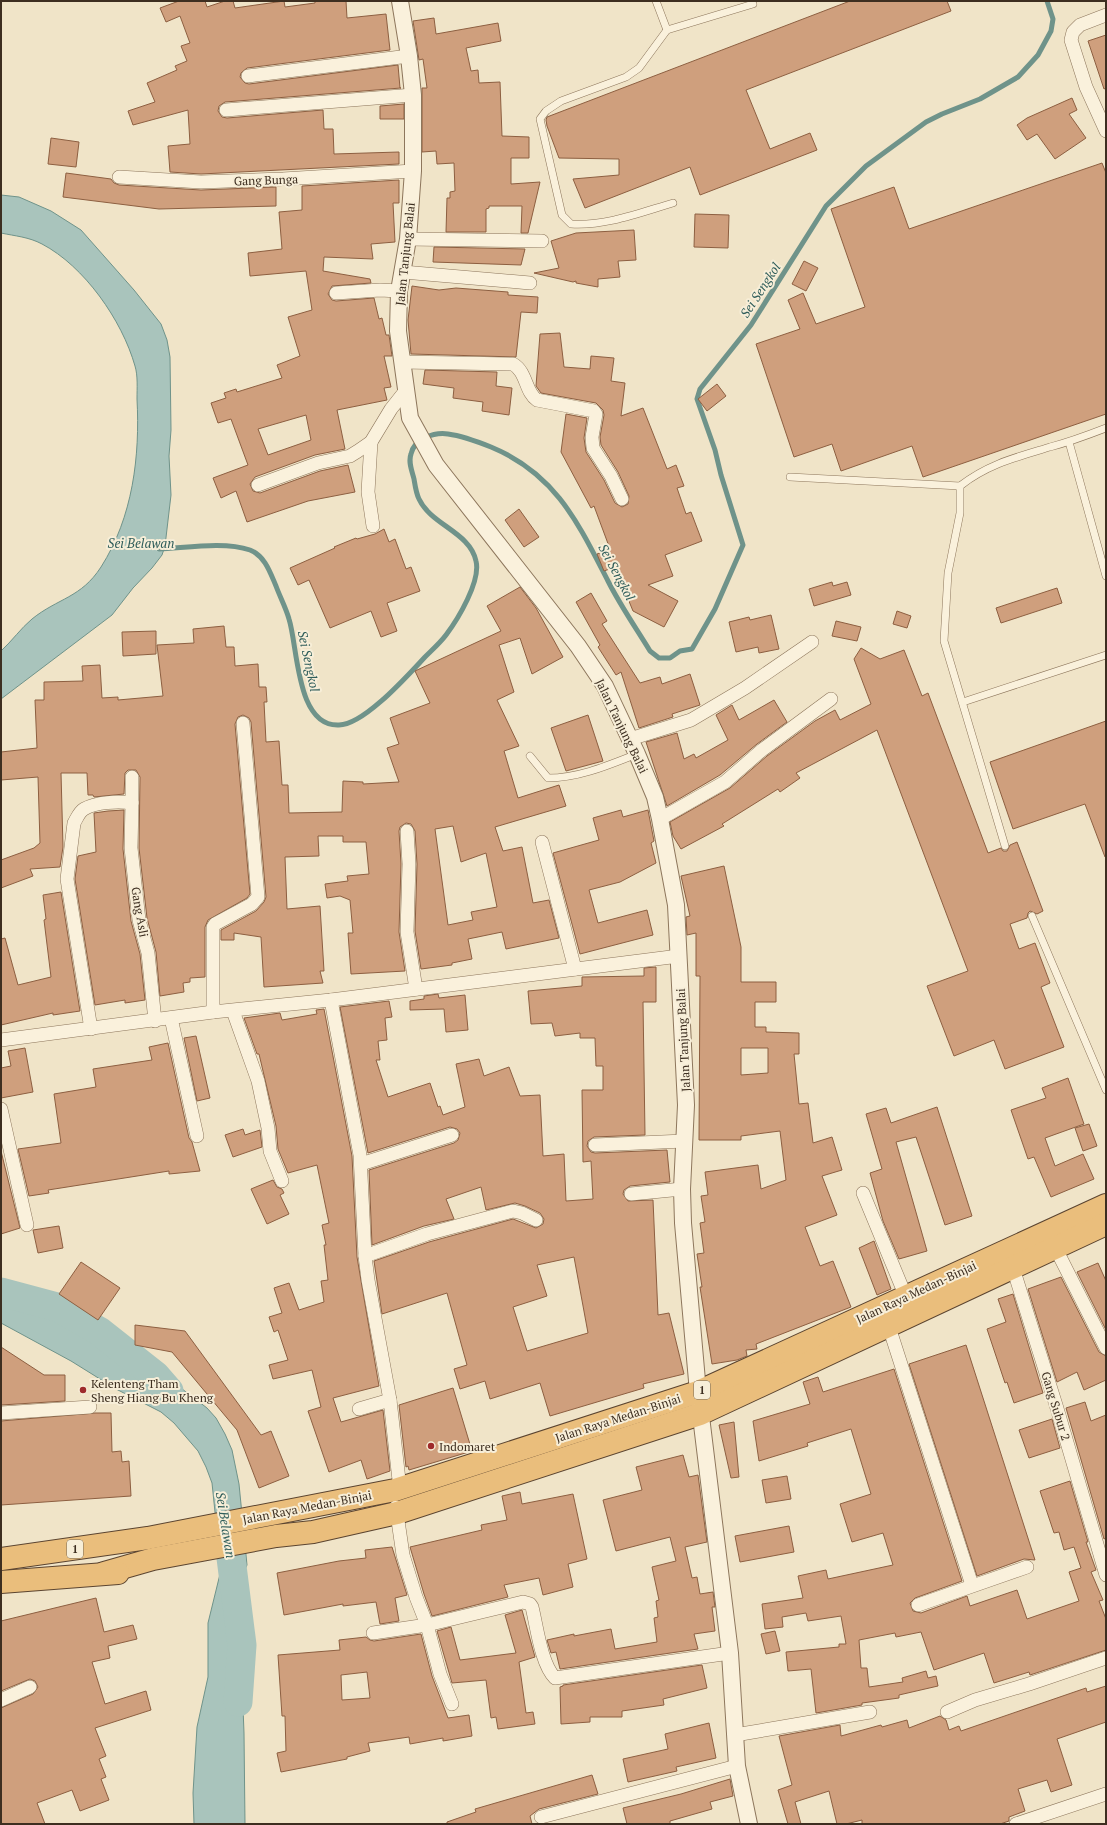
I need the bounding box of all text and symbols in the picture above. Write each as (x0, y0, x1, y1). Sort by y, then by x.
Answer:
street label: Gang Bunga (234, 171, 298, 189)
street label: Jalan Tanjung Balai (392, 201, 418, 306)
water label: Sei Sengkol (736, 259, 785, 321)
water label: Sei Belawan (108, 534, 174, 552)
water label: Sei Sengkol (594, 540, 640, 604)
water label: Sei Sengkol (294, 629, 324, 694)
street label: Jalan Tanjung Balai (593, 676, 652, 776)
street label: Gang Asli (128, 886, 152, 939)
street label: Jalan Tanjung Balai (673, 988, 693, 1092)
street label: Jalan Raya Medan-Binjai (853, 1257, 979, 1327)
street label: Gang Subur 2 (1038, 1370, 1074, 1442)
place label: Kelenteng Tham Sheng Hiang Bu Kheng (91, 1376, 214, 1405)
road number: 1 (694, 1381, 710, 1399)
marker: Kelenteng Tham Sheng Hiang Bu Kheng (78, 1385, 88, 1395)
street label: Jalan Raya Medan-Binjai (553, 1390, 683, 1445)
place label: Indomaret (439, 1439, 496, 1454)
marker: Indomaret (426, 1441, 436, 1451)
street label: Jalan Raya Medan-Binjai (241, 1487, 373, 1527)
water label: Sei Belawan (212, 1491, 240, 1559)
road number: 1 (67, 1540, 83, 1558)

